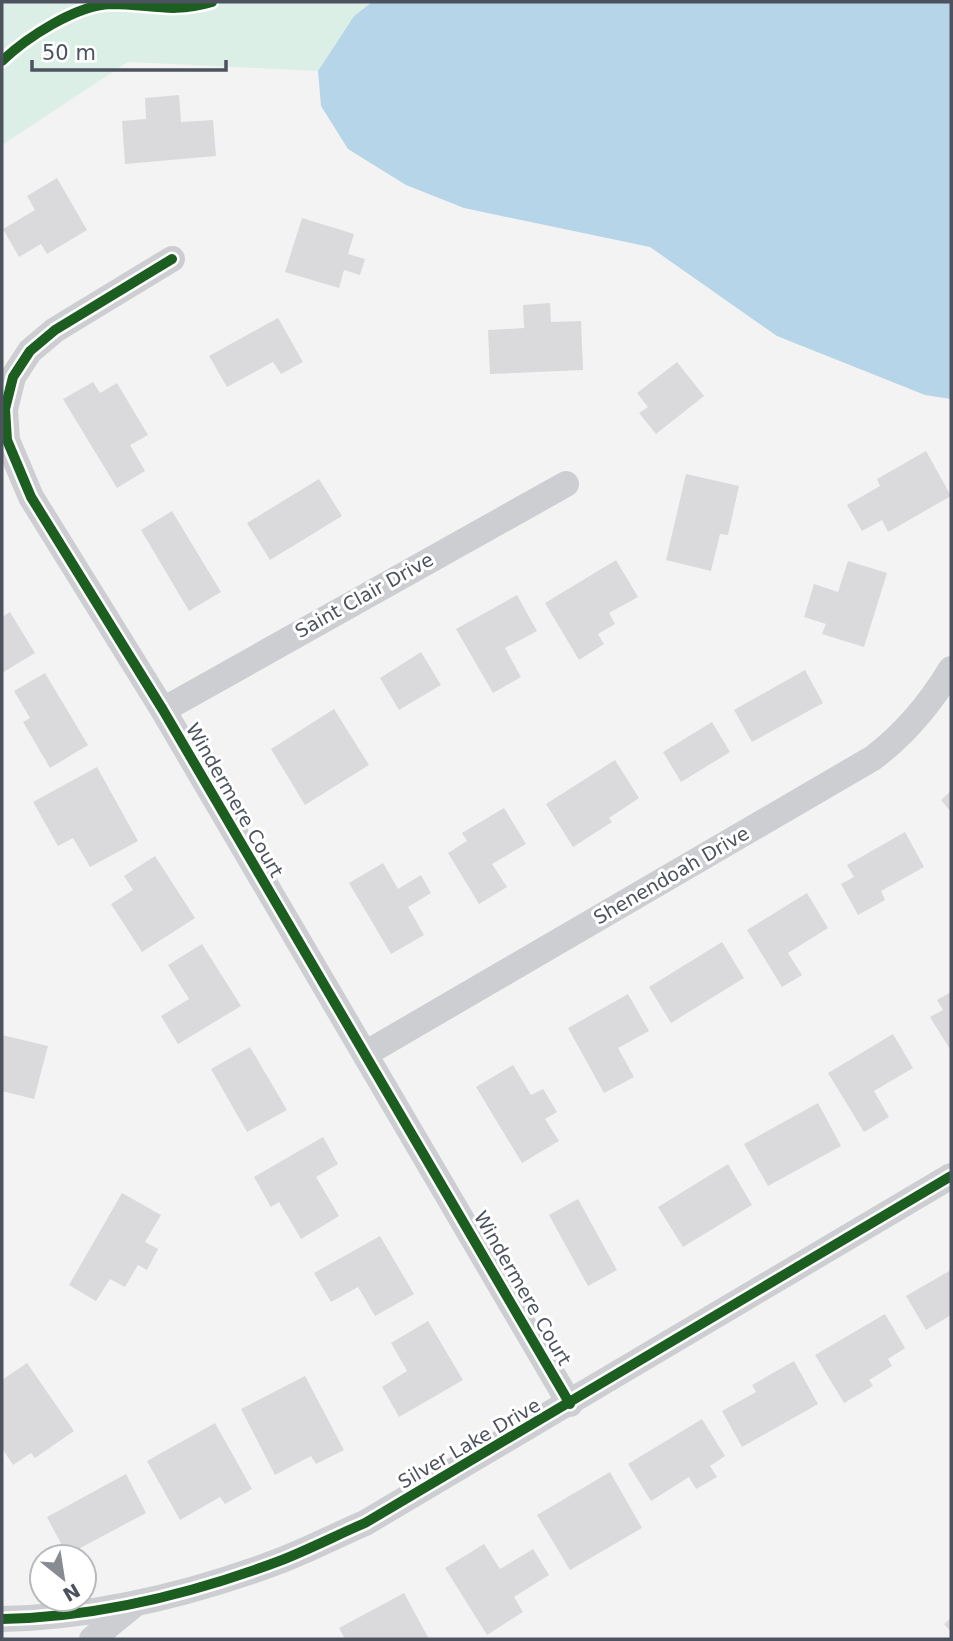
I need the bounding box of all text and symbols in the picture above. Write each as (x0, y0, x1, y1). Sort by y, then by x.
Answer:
scale bar (32, 28, 226, 72)
text: 50 m (42, 41, 96, 65)
street label: Saint Clair Drive (291, 548, 437, 642)
street label: Windermere Court (182, 719, 288, 881)
street label: Shenendoah Drive (589, 822, 753, 928)
street label: Windermere Court (470, 1207, 576, 1369)
street label: Silver Lake Drive (394, 1393, 544, 1493)
north arrow (28, 1543, 98, 1613)
text: N (59, 1579, 84, 1606)

